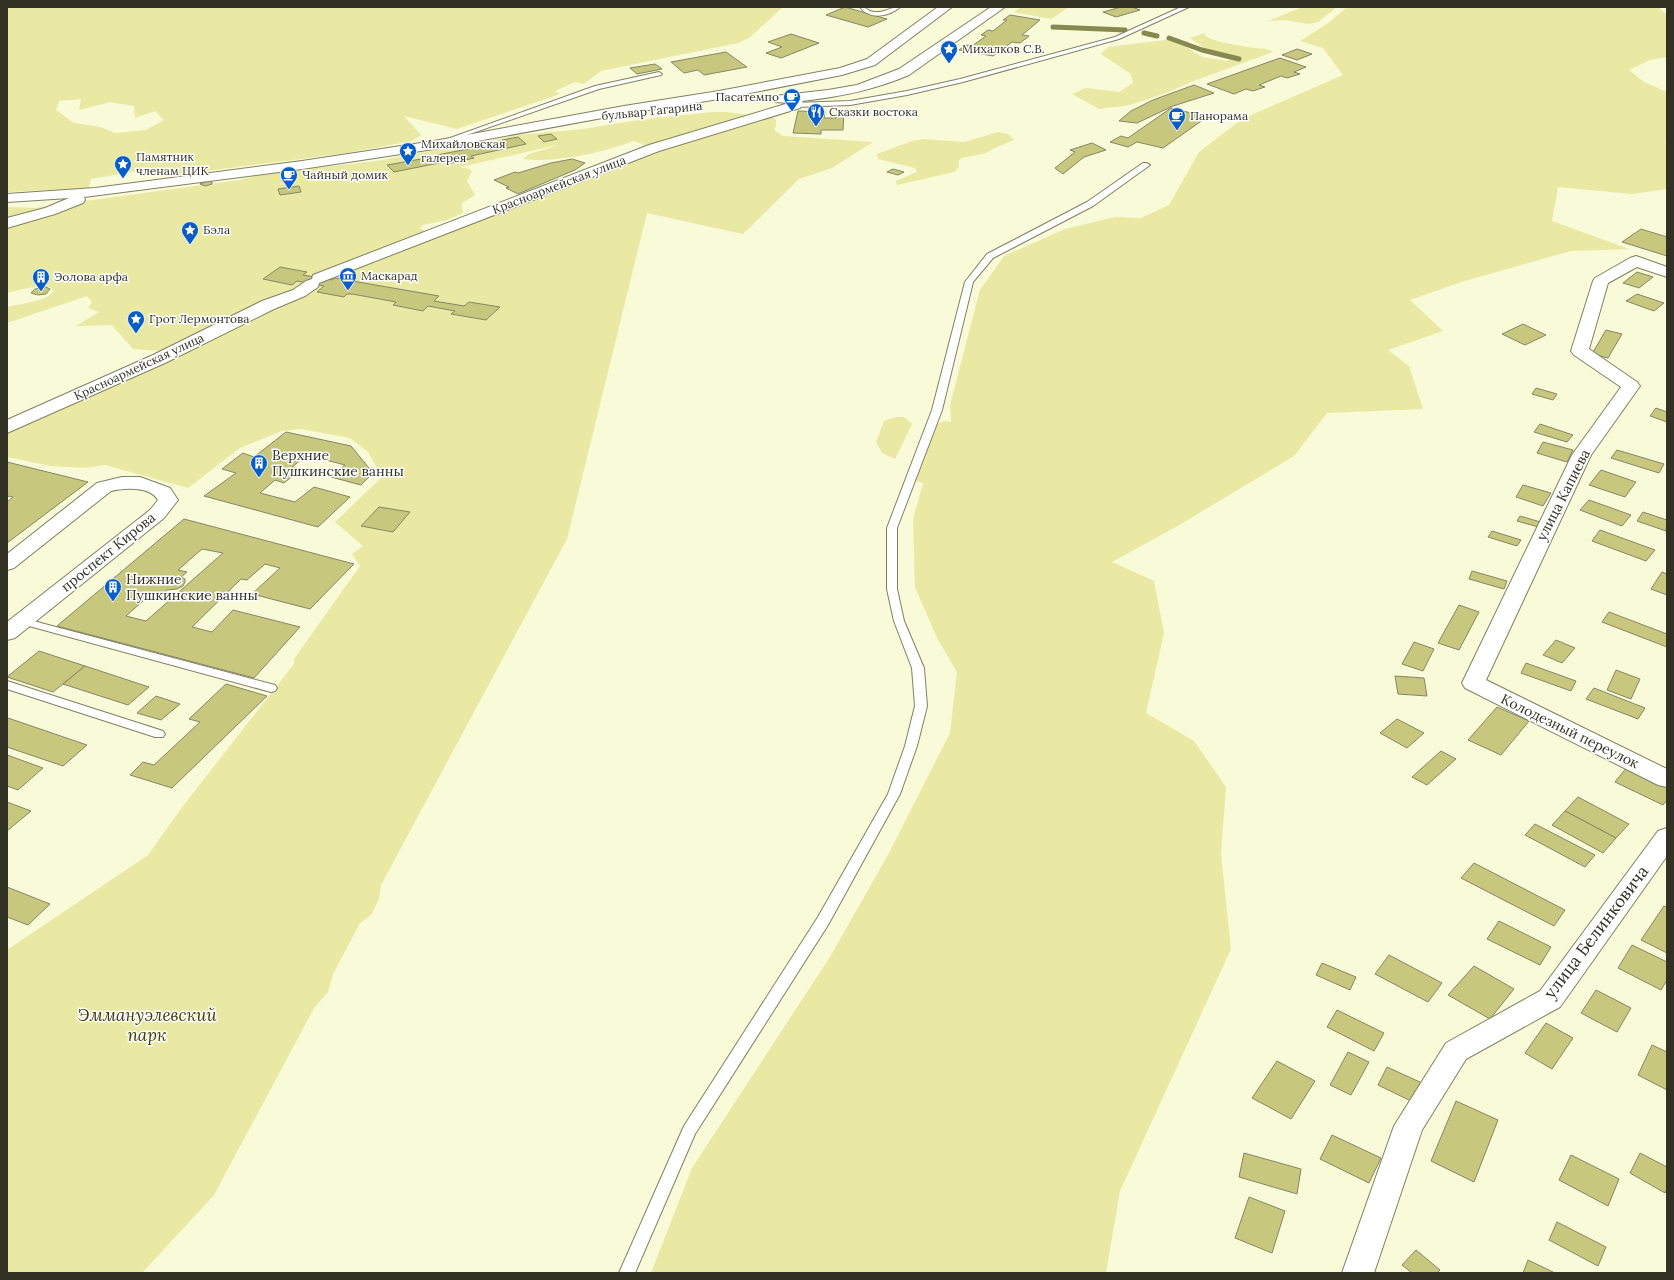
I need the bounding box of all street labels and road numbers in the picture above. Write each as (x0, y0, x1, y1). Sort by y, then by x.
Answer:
street label: бульвар Гагарина (601, 98, 703, 123)
street label: Красноармейская улица (490, 152, 628, 217)
street label: Красноармейская улица (71, 330, 206, 403)
street label: улица Капиева (1532, 446, 1594, 544)
street label: проспект Кирова (57, 508, 159, 596)
street label: Колодезный переулок (1498, 690, 1642, 772)
street label: улица Белинковича (1539, 861, 1653, 1003)

